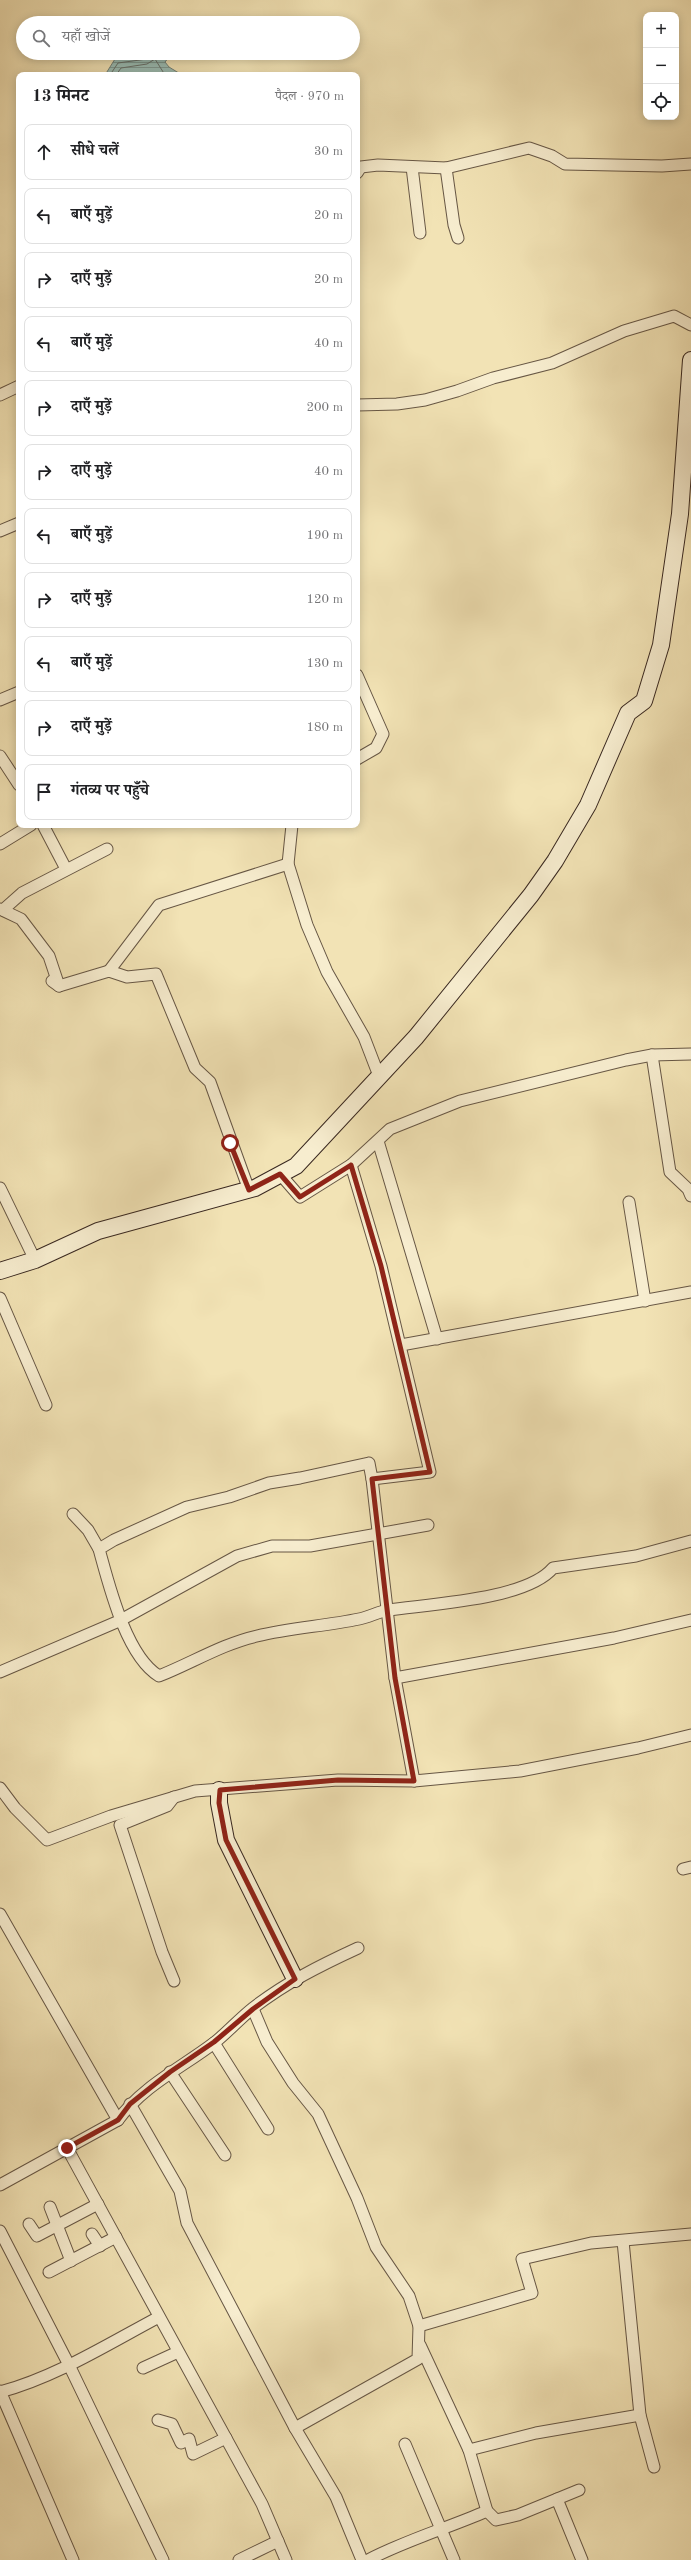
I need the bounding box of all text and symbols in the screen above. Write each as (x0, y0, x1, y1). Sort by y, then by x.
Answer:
map controls (643, 12, 679, 120)
button: + (643, 12, 679, 48)
search box (16, 16, 360, 60)
icon: search (30, 27, 52, 49)
text: यहाँ खोजें (62, 30, 110, 45)
button: − (643, 48, 679, 84)
button: locate (643, 84, 679, 120)
text: 13 मिनट (32, 88, 89, 105)
text: पैदल · 970 m (275, 90, 344, 103)
icon: ahead (33, 141, 55, 163)
text: सीधे चलें (71, 144, 119, 159)
text: 30 m (314, 145, 343, 158)
icon: left (33, 205, 55, 227)
text: बाएँ मुड़ें (71, 208, 112, 223)
text: 20 m (314, 209, 343, 222)
icon: right (33, 269, 55, 291)
text: दाएँ मुड़ें (71, 272, 112, 287)
text: 20 m (314, 273, 343, 286)
icon: left (33, 333, 55, 355)
text: बाएँ मुड़ें (71, 336, 112, 351)
text: 40 m (314, 337, 343, 350)
icon: right (33, 397, 55, 419)
text: दाएँ मुड़ें (71, 400, 112, 415)
text: 200 m (306, 401, 343, 414)
icon: right (33, 461, 55, 483)
text: दाएँ मुड़ें (71, 464, 112, 479)
text: 40 m (314, 465, 343, 478)
icon: left (33, 525, 55, 547)
text: बाएँ मुड़ें (71, 528, 112, 543)
text: 190 m (306, 529, 343, 542)
icon: right (33, 589, 55, 611)
text: दाएँ मुड़ें (71, 592, 112, 607)
text: 120 m (306, 593, 343, 606)
icon: left (33, 653, 55, 675)
text: बाएँ मुड़ें (71, 656, 112, 671)
text: 130 m (306, 657, 343, 670)
icon: right (33, 717, 55, 739)
text: दाएँ मुड़ें (71, 720, 112, 735)
text: 180 m (306, 721, 343, 734)
icon: arrive (33, 781, 55, 803)
text: गंतव्य पर पहुँचे (71, 784, 149, 799)
route start (221, 1134, 239, 1152)
route end (58, 2139, 76, 2157)

